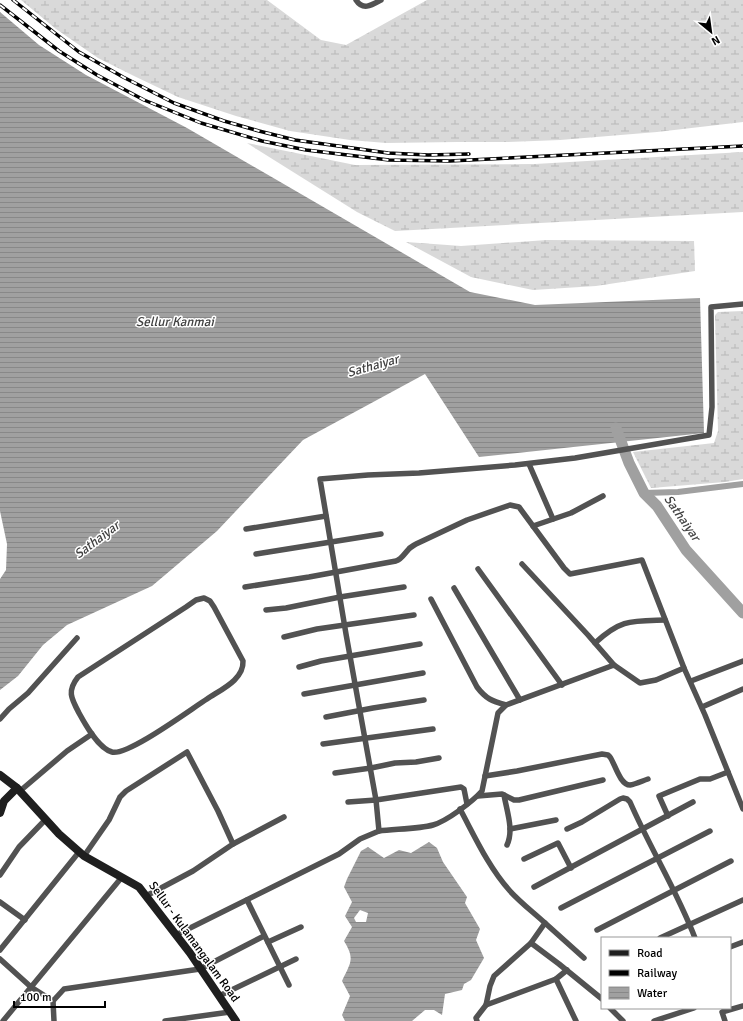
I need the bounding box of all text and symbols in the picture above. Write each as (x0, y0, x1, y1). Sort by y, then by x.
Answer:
north arrow (691, 12, 731, 52)
text: N (709, 33, 722, 48)
water label: Sellur Kanmai (136, 314, 215, 330)
water label: Sathaiyar (346, 350, 403, 381)
water label: Sathaiyar (660, 492, 705, 546)
water label: Sathaiyar (71, 516, 125, 562)
street label: Sellur - Kulamangalam Road (145, 879, 243, 1005)
legend (601, 937, 731, 1009)
text: Road (637, 946, 663, 961)
text: Railway (637, 966, 677, 981)
scale bar (14, 983, 105, 1009)
text: Water (637, 986, 668, 1001)
text: 100 m (20, 990, 52, 1005)

